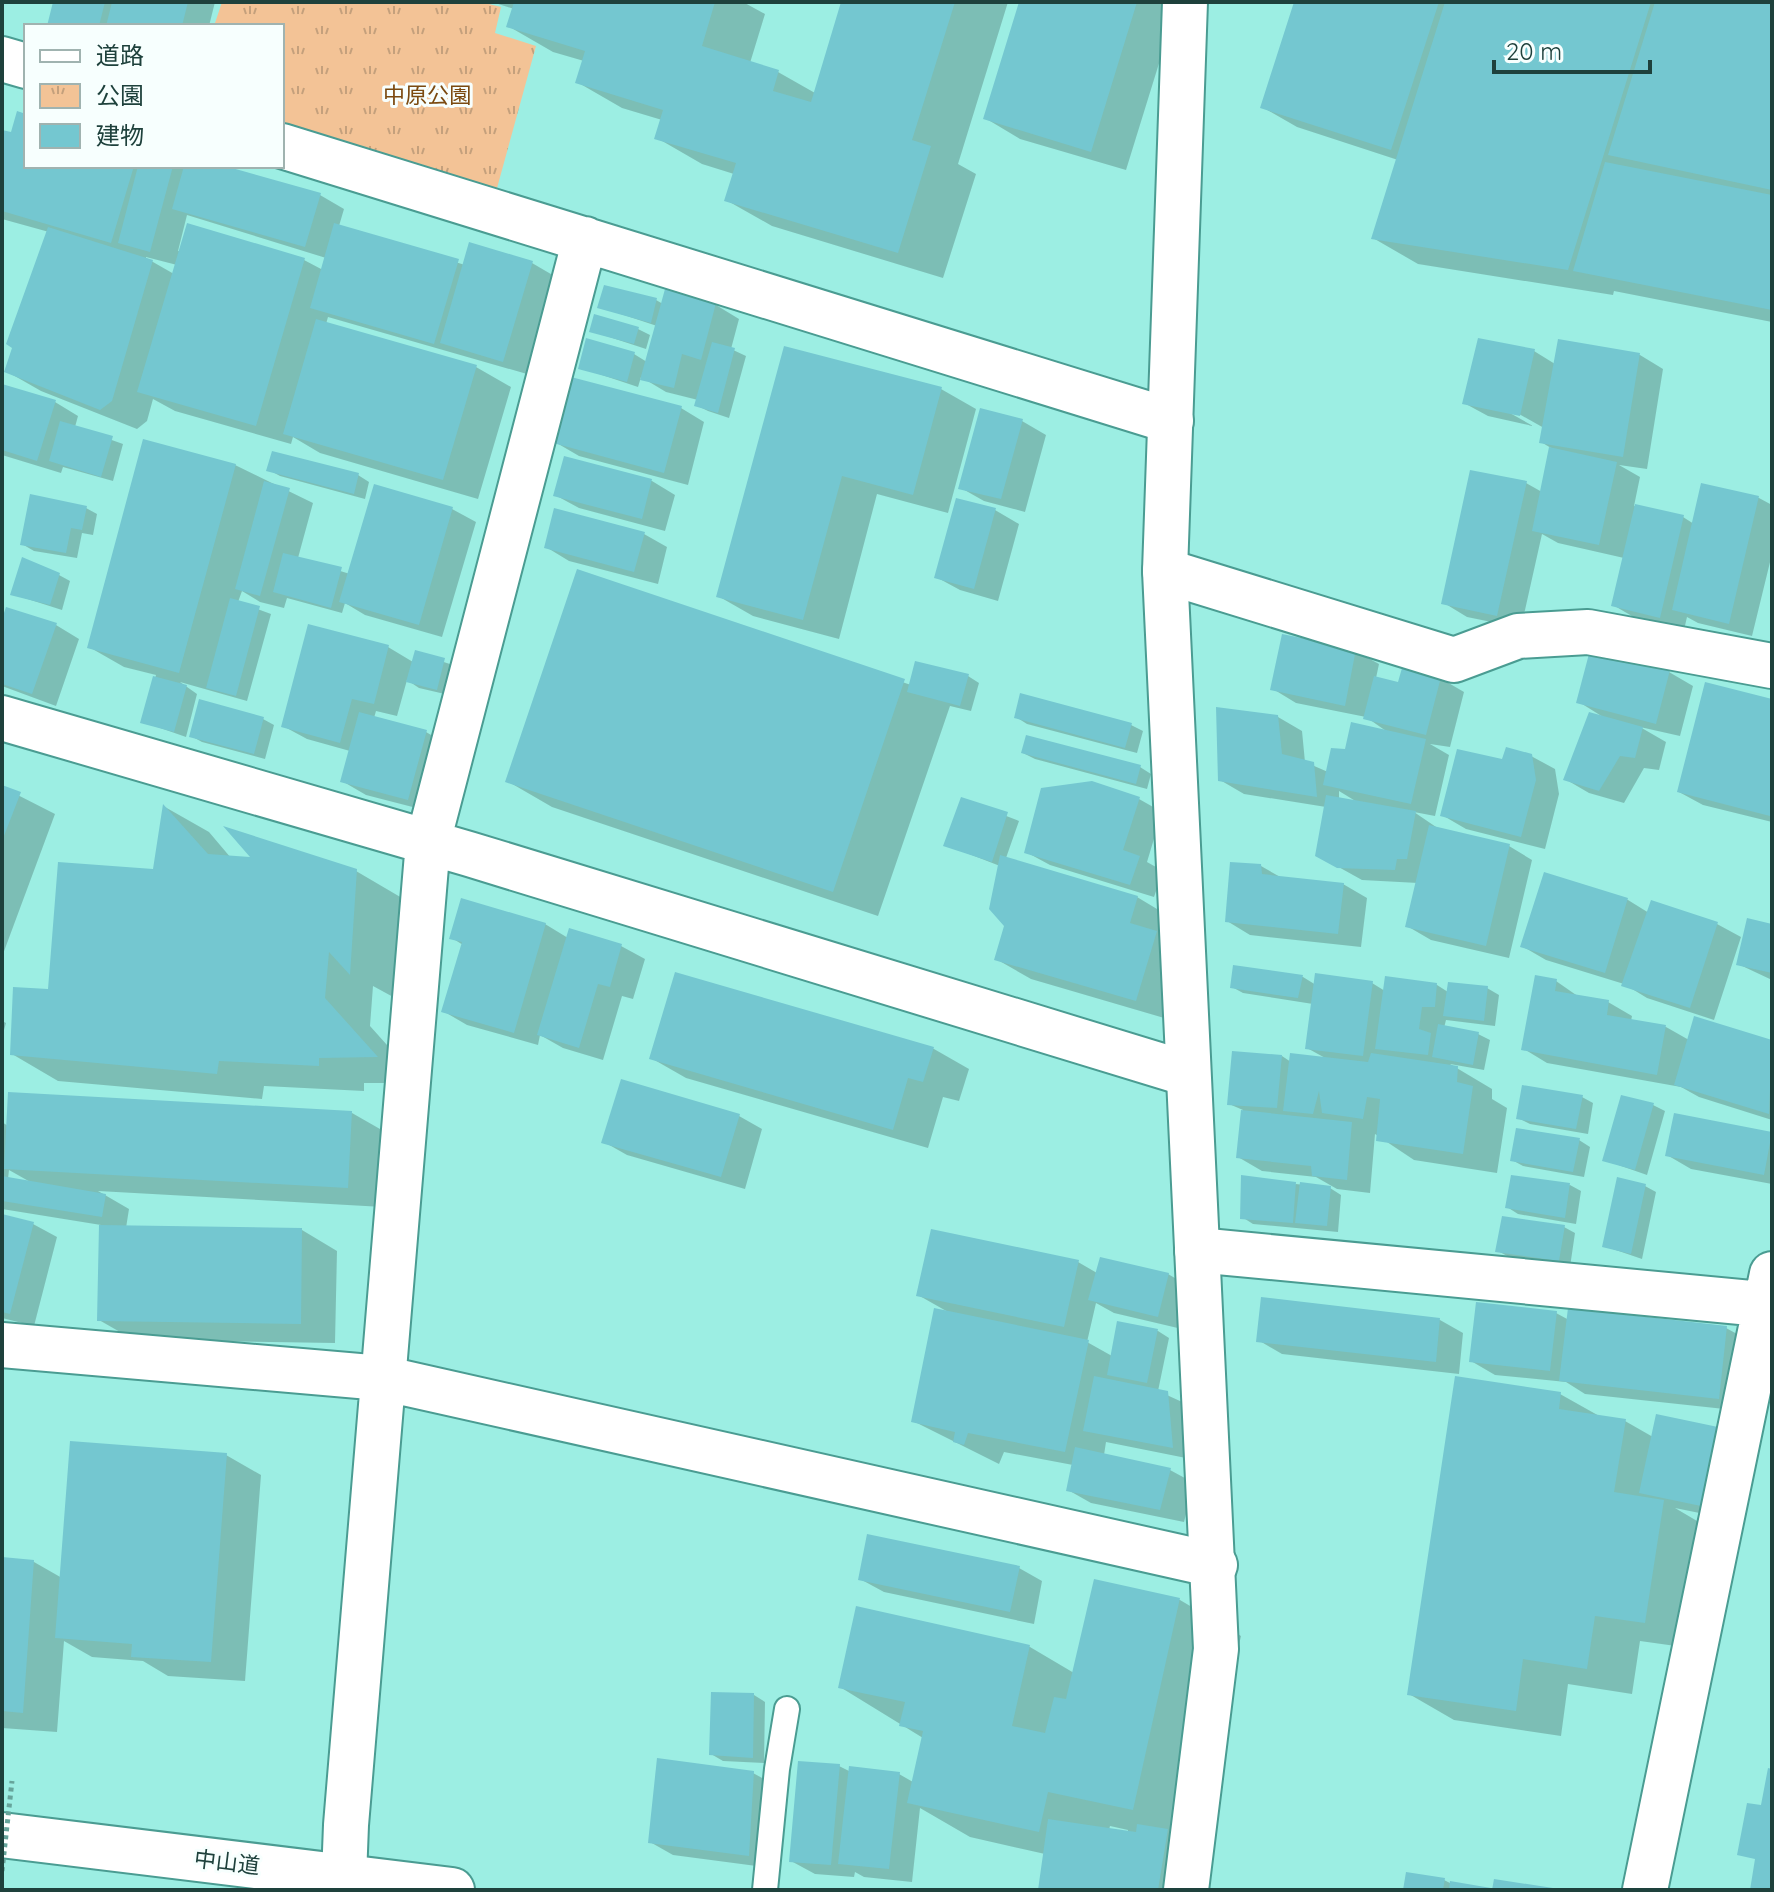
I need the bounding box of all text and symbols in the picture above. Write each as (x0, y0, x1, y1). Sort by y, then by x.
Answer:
legend (24, 24, 284, 168)
scale bar (1494, 24, 1650, 74)
text: 20 m (1506, 36, 1562, 66)
text: 道路 (96, 40, 144, 70)
text: 公園 (96, 80, 144, 110)
park label: 中原公園 (383, 81, 471, 109)
text: 建物 (96, 120, 144, 150)
street label: 中山道 (193, 1844, 261, 1880)

